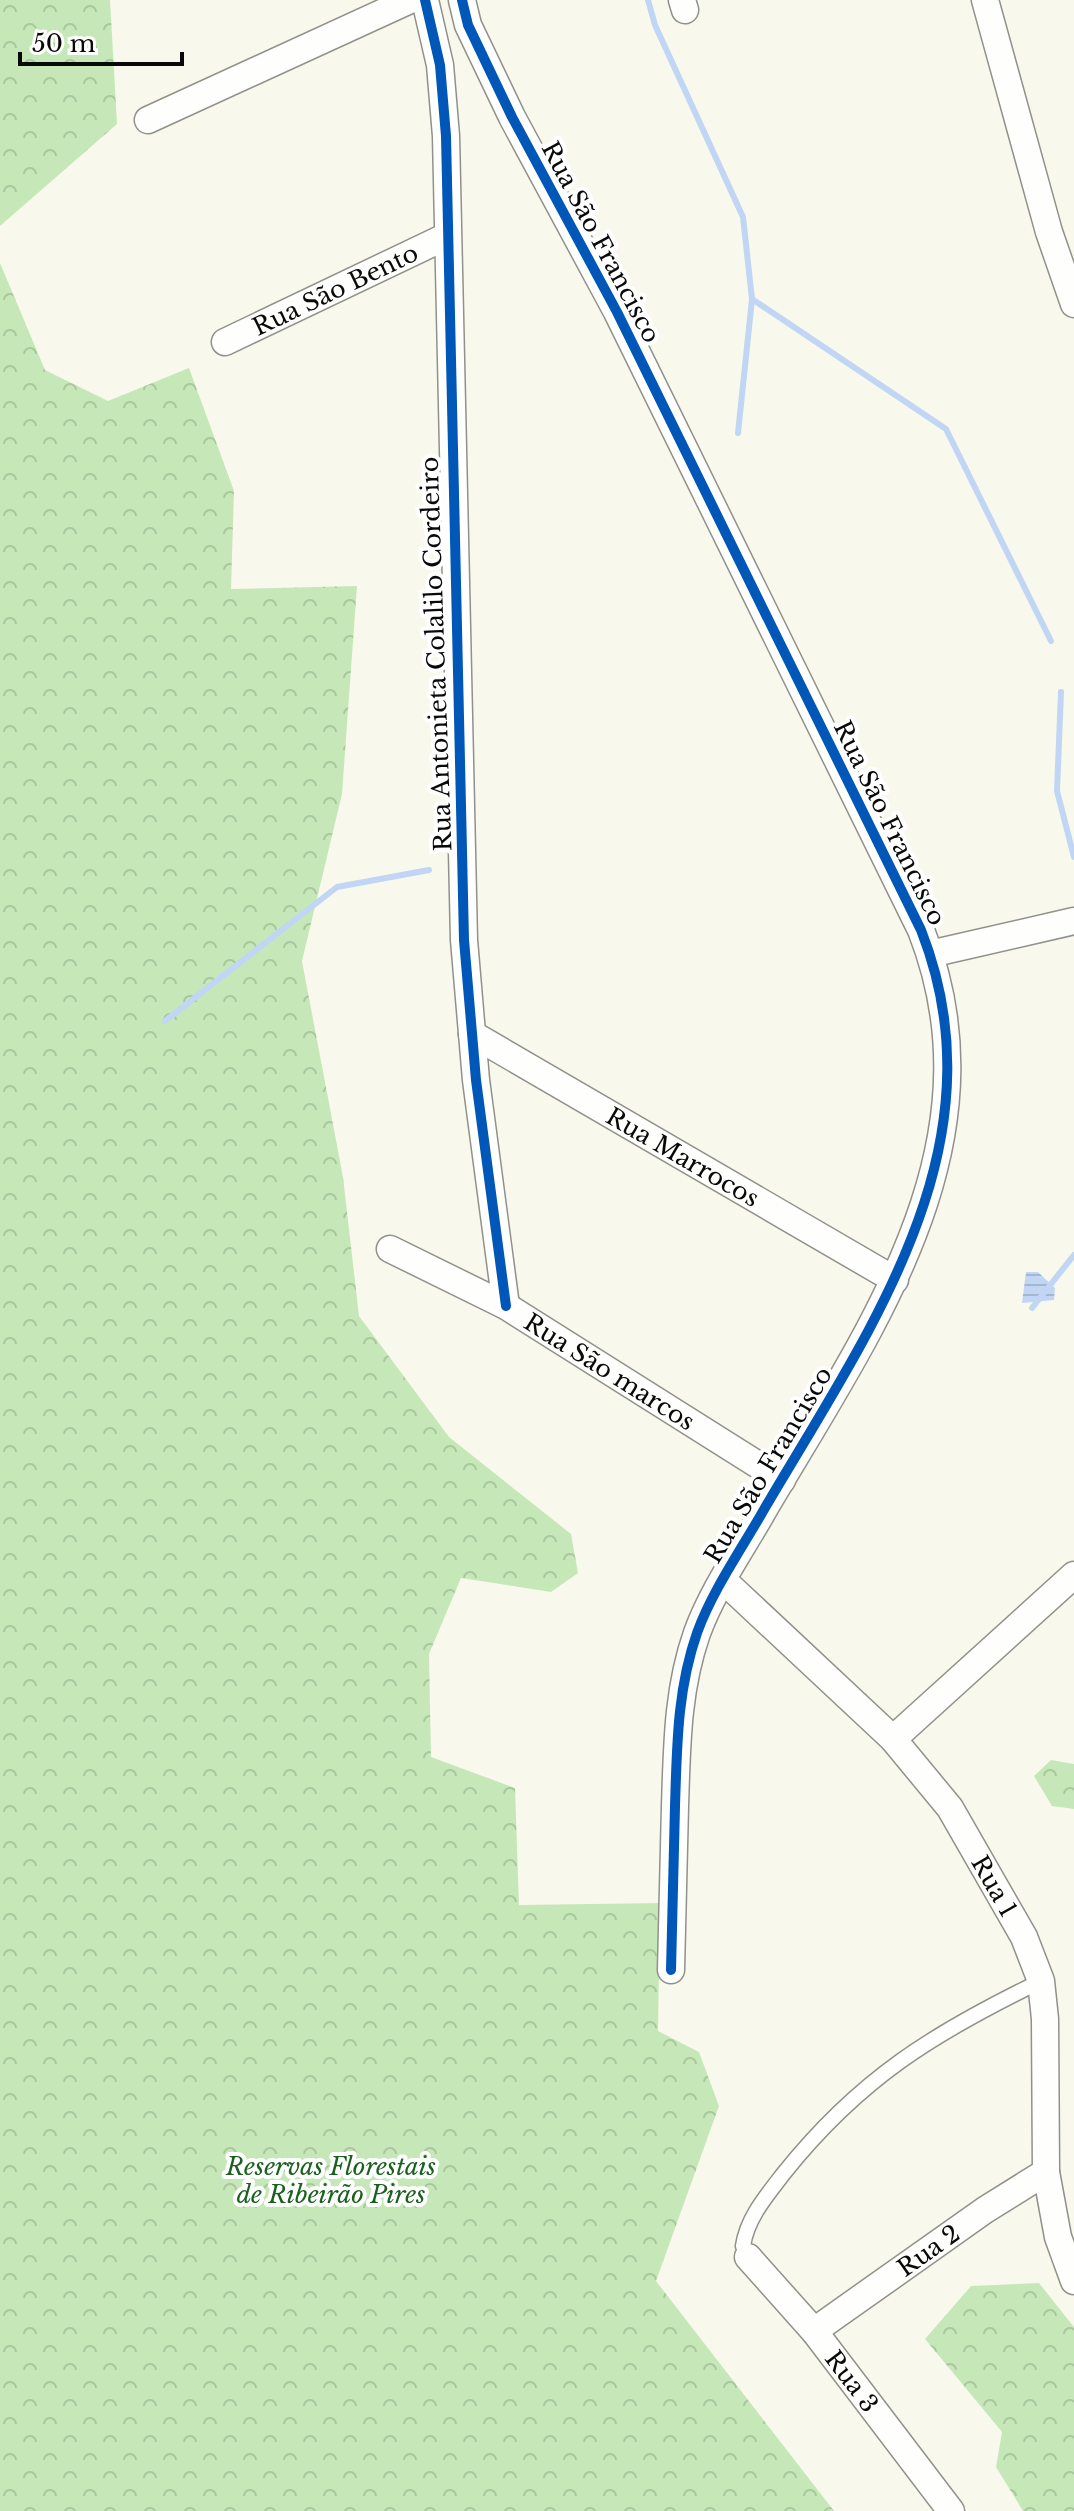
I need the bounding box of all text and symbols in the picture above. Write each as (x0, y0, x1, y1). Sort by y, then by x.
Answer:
scale bar (20, 16, 182, 66)
text: 50 m (32, 29, 96, 58)
street label: Rua São Francisco (536, 136, 666, 348)
street label: Rua São Bento (248, 238, 423, 341)
street label: Rua Antonieta Colalilo Cordeiro (415, 456, 457, 852)
street label: Rua São Francisco (828, 716, 952, 930)
street label: Rua Marrocos (601, 1101, 765, 1212)
street label: Rua São marcos (519, 1307, 700, 1436)
street label: Rua São Francisco (698, 1362, 838, 1568)
street label: Rua 1 (966, 1850, 1024, 1922)
park label: Reservas Florestais de Ribeirão Pires (225, 2152, 436, 2209)
street label: Rua 2 (891, 2218, 965, 2282)
street label: Rua 3 (819, 2344, 885, 2418)

